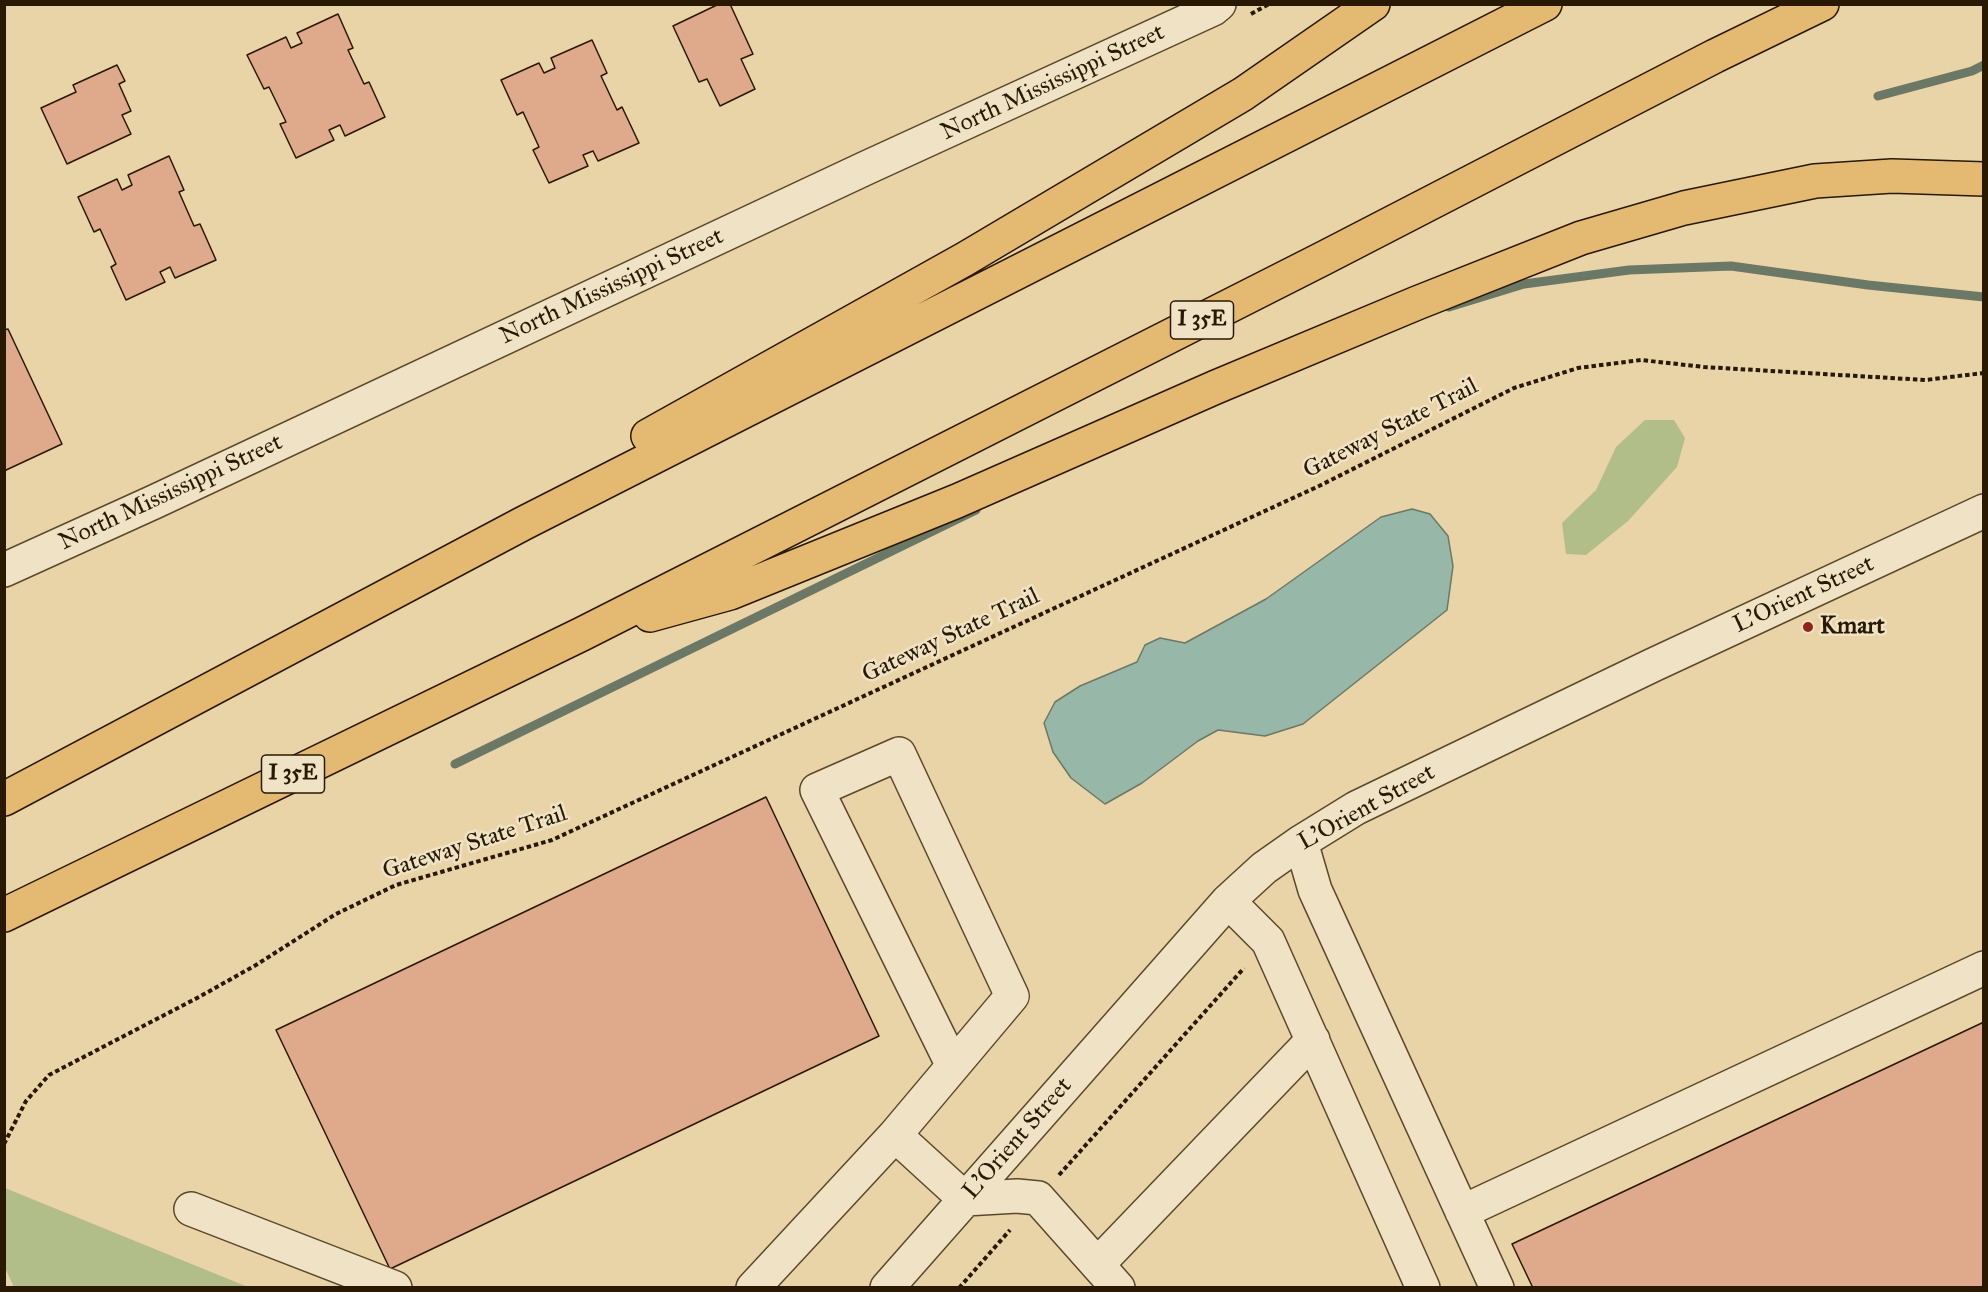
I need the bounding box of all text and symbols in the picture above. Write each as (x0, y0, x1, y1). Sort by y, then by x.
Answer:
street label: North Mississippi Street (937, 19, 1169, 147)
street label: North Mississippi Street (496, 223, 728, 351)
road number: I 35E (1170, 301, 1234, 339)
street label: Gateway State Trail (1299, 373, 1483, 485)
street label: North Mississippi Street (55, 429, 287, 557)
street label: L'Orient Street (1729, 550, 1879, 640)
street label: Gateway State Trail (858, 582, 1044, 690)
place label: Kmart (1820, 613, 1885, 641)
marker: Kmart (1801, 620, 1815, 634)
road number: I 35E (262, 755, 324, 793)
street label: L'Orient Street (1294, 759, 1440, 857)
street label: Gateway State Trail (379, 800, 571, 886)
street label: L'Orient Street (957, 1072, 1079, 1206)

